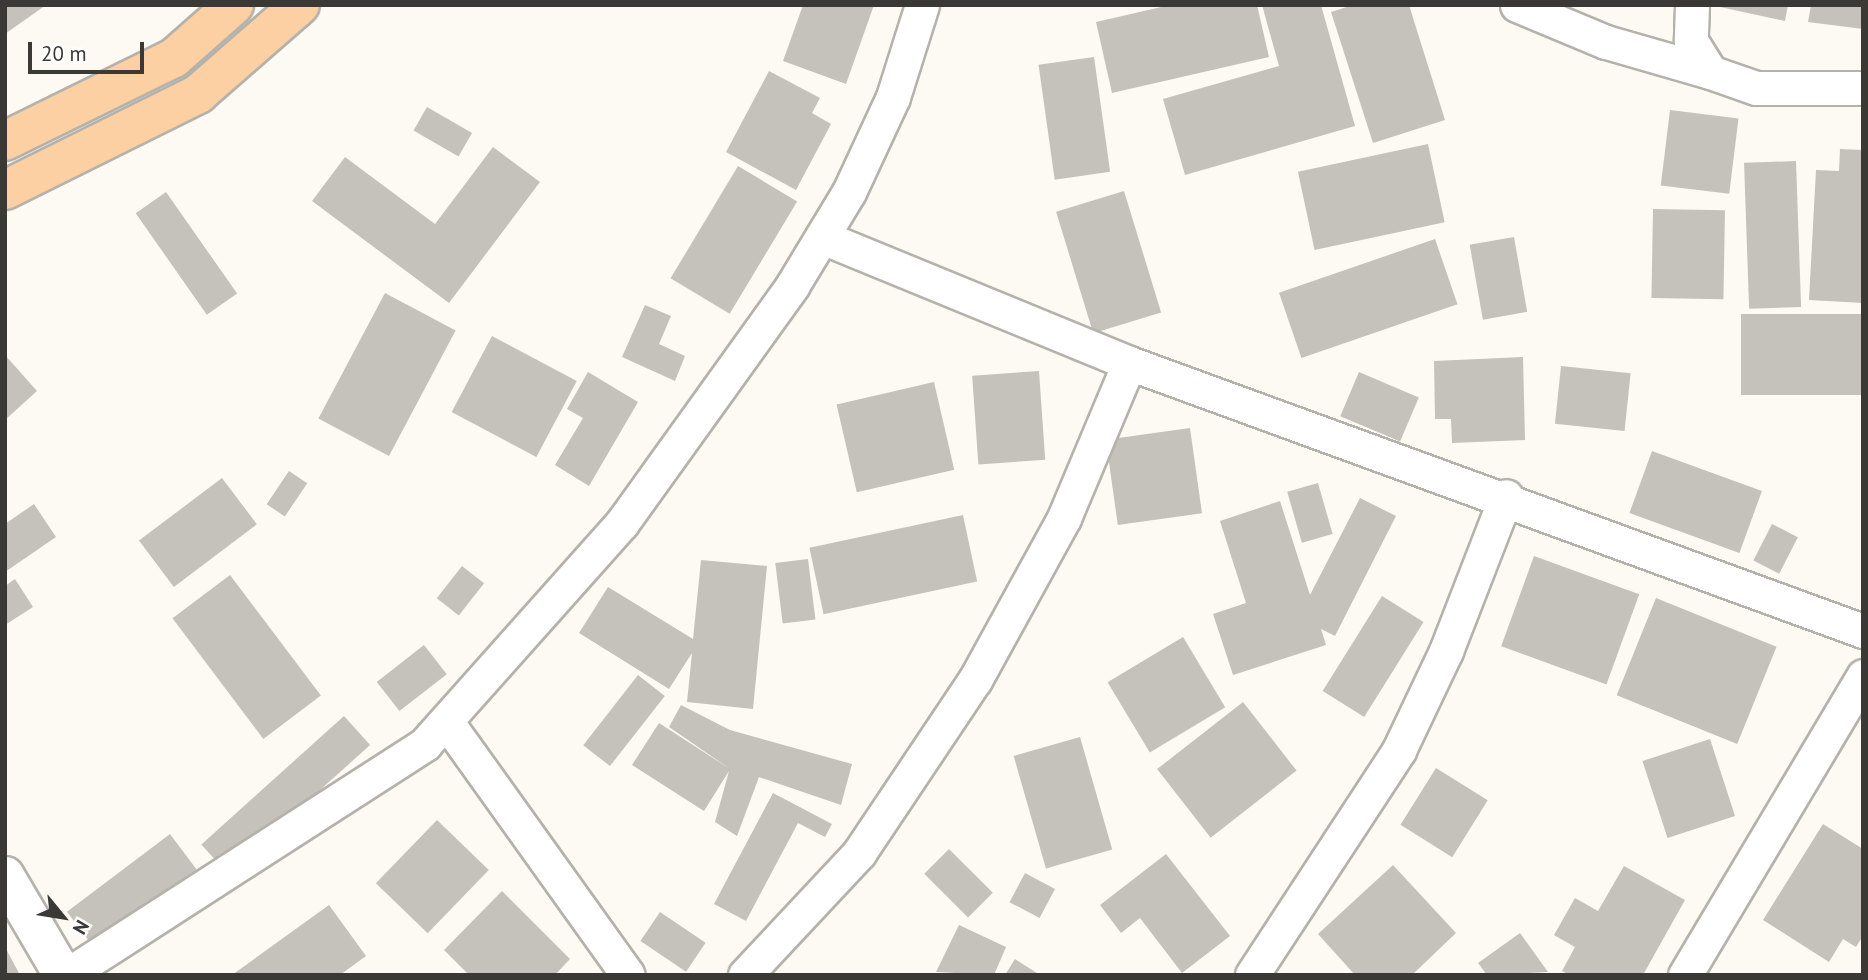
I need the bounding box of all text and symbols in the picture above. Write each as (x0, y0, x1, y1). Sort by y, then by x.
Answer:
scale bar (32, 28, 147, 72)
text: 20 m (41, 40, 87, 67)
north arrow (28, 882, 98, 952)
text: N (68, 916, 95, 939)

